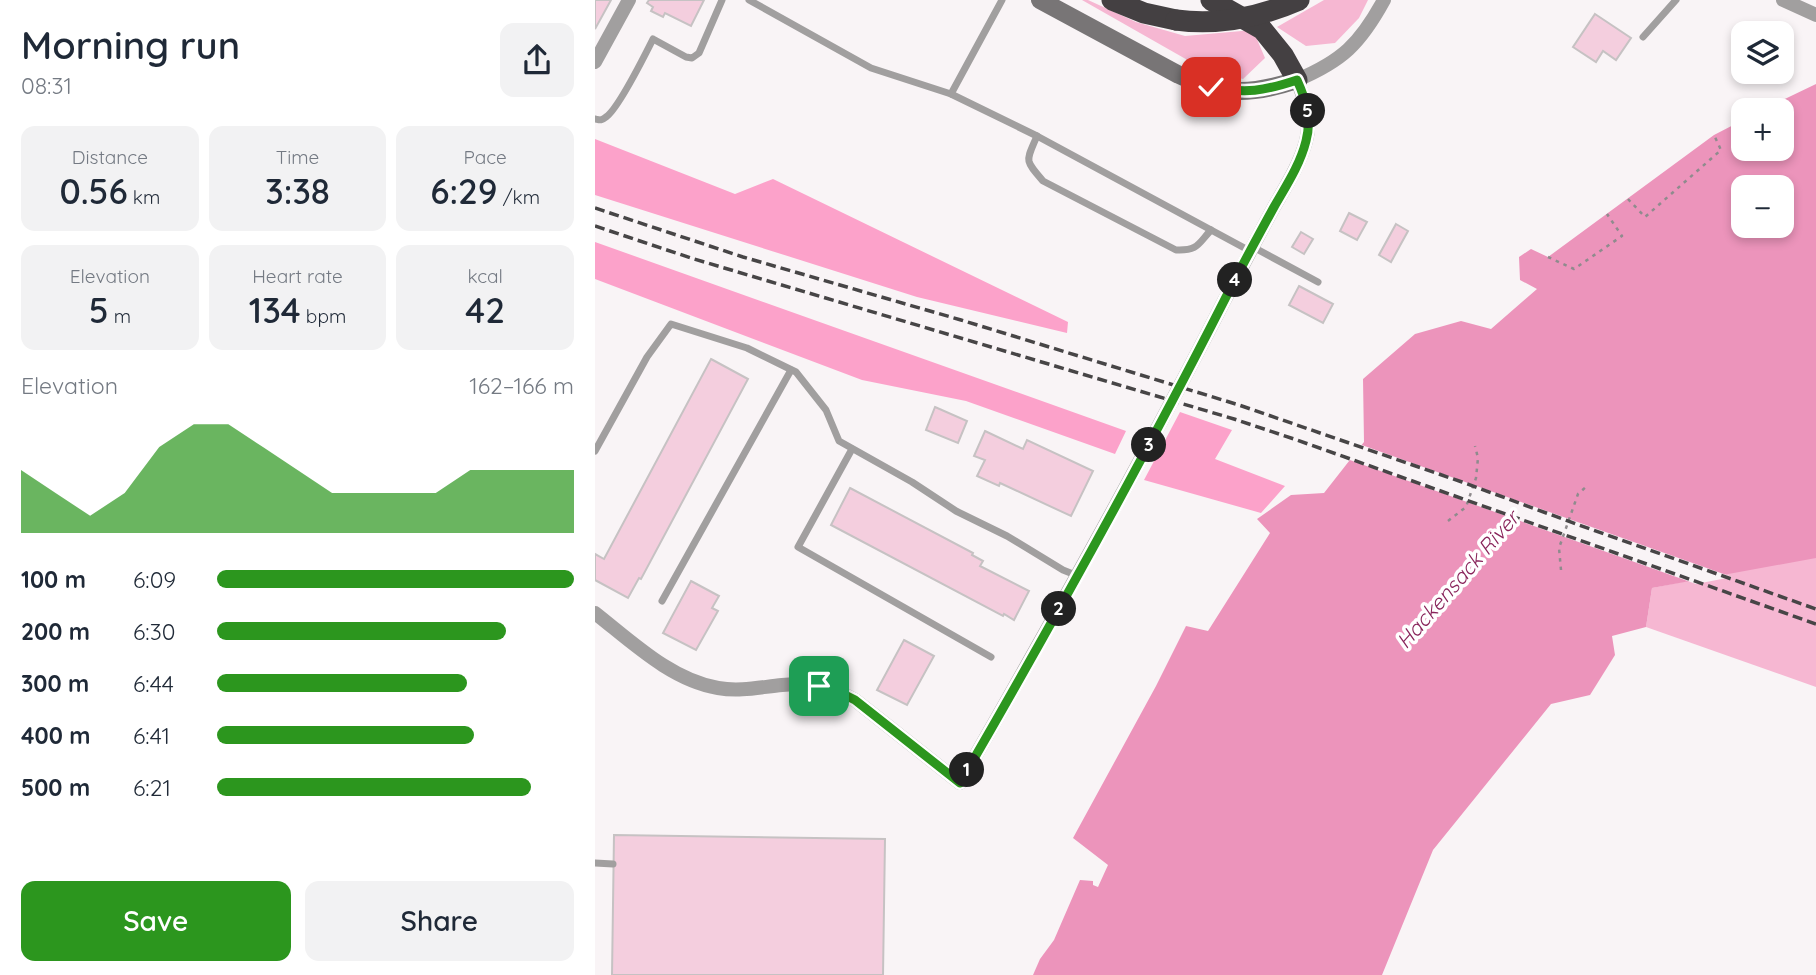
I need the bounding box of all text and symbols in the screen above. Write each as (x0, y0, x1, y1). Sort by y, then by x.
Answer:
text: Morning run (21, 21, 240, 69)
map controls (1731, 21, 1794, 238)
button: layers (1731, 21, 1794, 84)
button: share (500, 23, 574, 97)
pin (1181, 57, 1241, 117)
icon: check (1192, 68, 1230, 106)
text: 08:31 (21, 71, 72, 100)
pin: 5 (1291, 94, 1325, 128)
text: 5 (1302, 98, 1313, 122)
button: + (1731, 98, 1794, 161)
text: Distance (72, 145, 148, 169)
text: Time (276, 145, 319, 169)
text: Pace (464, 145, 507, 169)
text: 0.56 (59, 169, 128, 213)
text: 3:38 (265, 169, 330, 213)
text: 6:29 (430, 169, 497, 213)
button: − (1731, 175, 1794, 238)
text: km (128, 185, 160, 209)
text: /km (497, 185, 540, 209)
pin: 4 (1217, 262, 1253, 298)
text: Elevation (70, 264, 150, 288)
text: Heart rate (252, 264, 343, 288)
text: kcal (467, 264, 503, 288)
text: 4 (1229, 267, 1240, 291)
text: 5 (89, 288, 108, 332)
text: 134 (249, 288, 301, 332)
text: 42 (465, 288, 505, 332)
text: m (108, 304, 131, 328)
text: bpm (301, 304, 346, 328)
text: Elevation (21, 371, 118, 400)
text: 162–166 m (469, 371, 574, 400)
pin: 3 (1131, 428, 1167, 462)
text: 3 (1143, 432, 1154, 456)
water label: Hackensack River (1390, 503, 1526, 653)
text: 100 m (21, 565, 86, 594)
text: 6:09 (133, 565, 176, 594)
pin: 2 (1042, 592, 1077, 626)
text: 2 (1053, 596, 1064, 620)
text: 200 m (21, 617, 90, 646)
text: 6:30 (133, 617, 175, 646)
pin (789, 656, 849, 716)
icon: arrive (800, 667, 838, 705)
text: 300 m (21, 669, 89, 698)
text: 6:44 (133, 669, 174, 698)
text: 400 m (21, 721, 90, 750)
text: 6:41 (133, 721, 170, 750)
pin: 1 (949, 752, 985, 788)
text: 1 (963, 757, 970, 781)
text: 500 m (21, 773, 90, 802)
text: 6:21 (133, 773, 171, 802)
button: Save (21, 881, 291, 961)
button: Share (305, 881, 574, 961)

